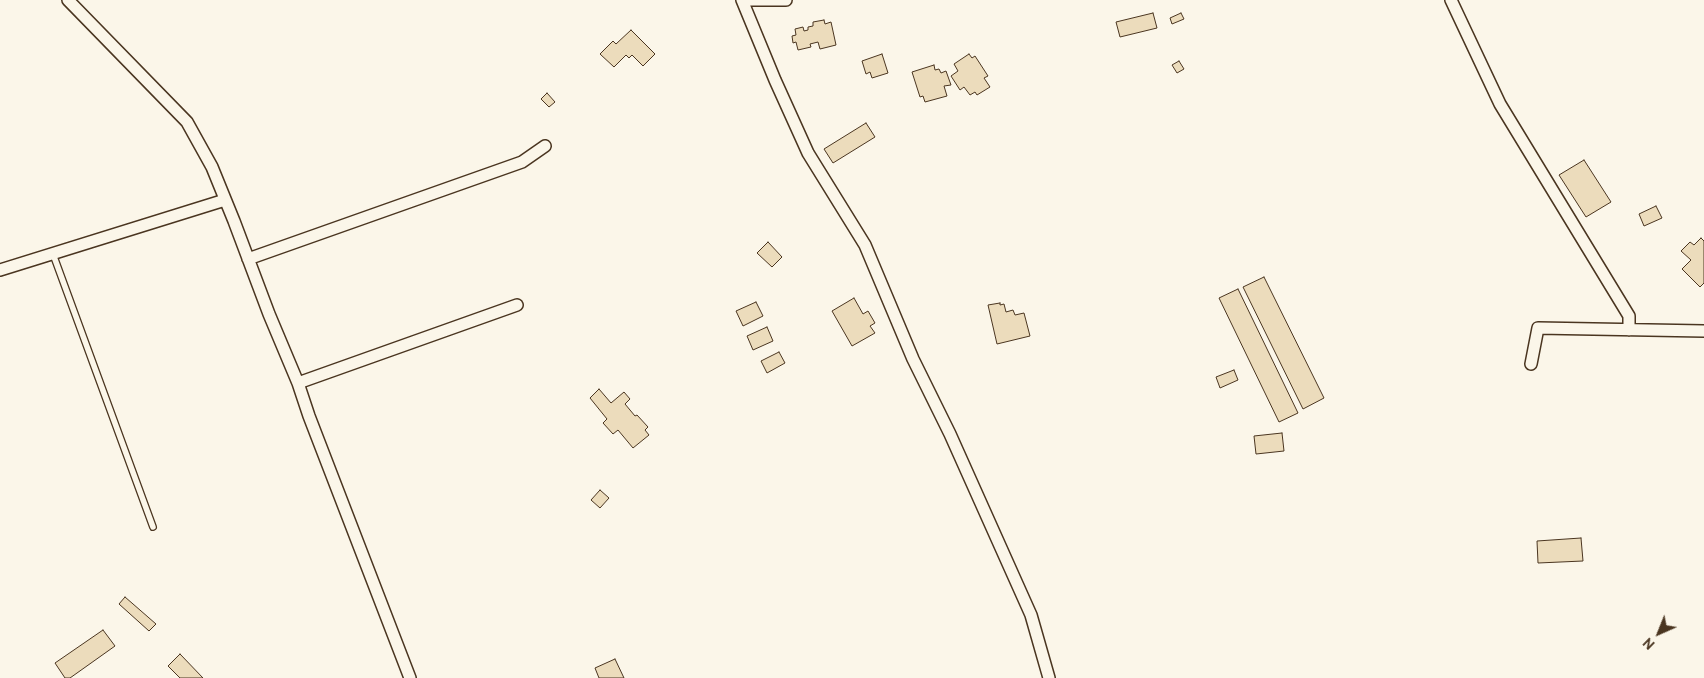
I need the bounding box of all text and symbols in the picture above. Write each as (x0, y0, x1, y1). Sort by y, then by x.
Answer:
north arrow (1634, 608, 1684, 658)
text: N (1639, 634, 1658, 654)

